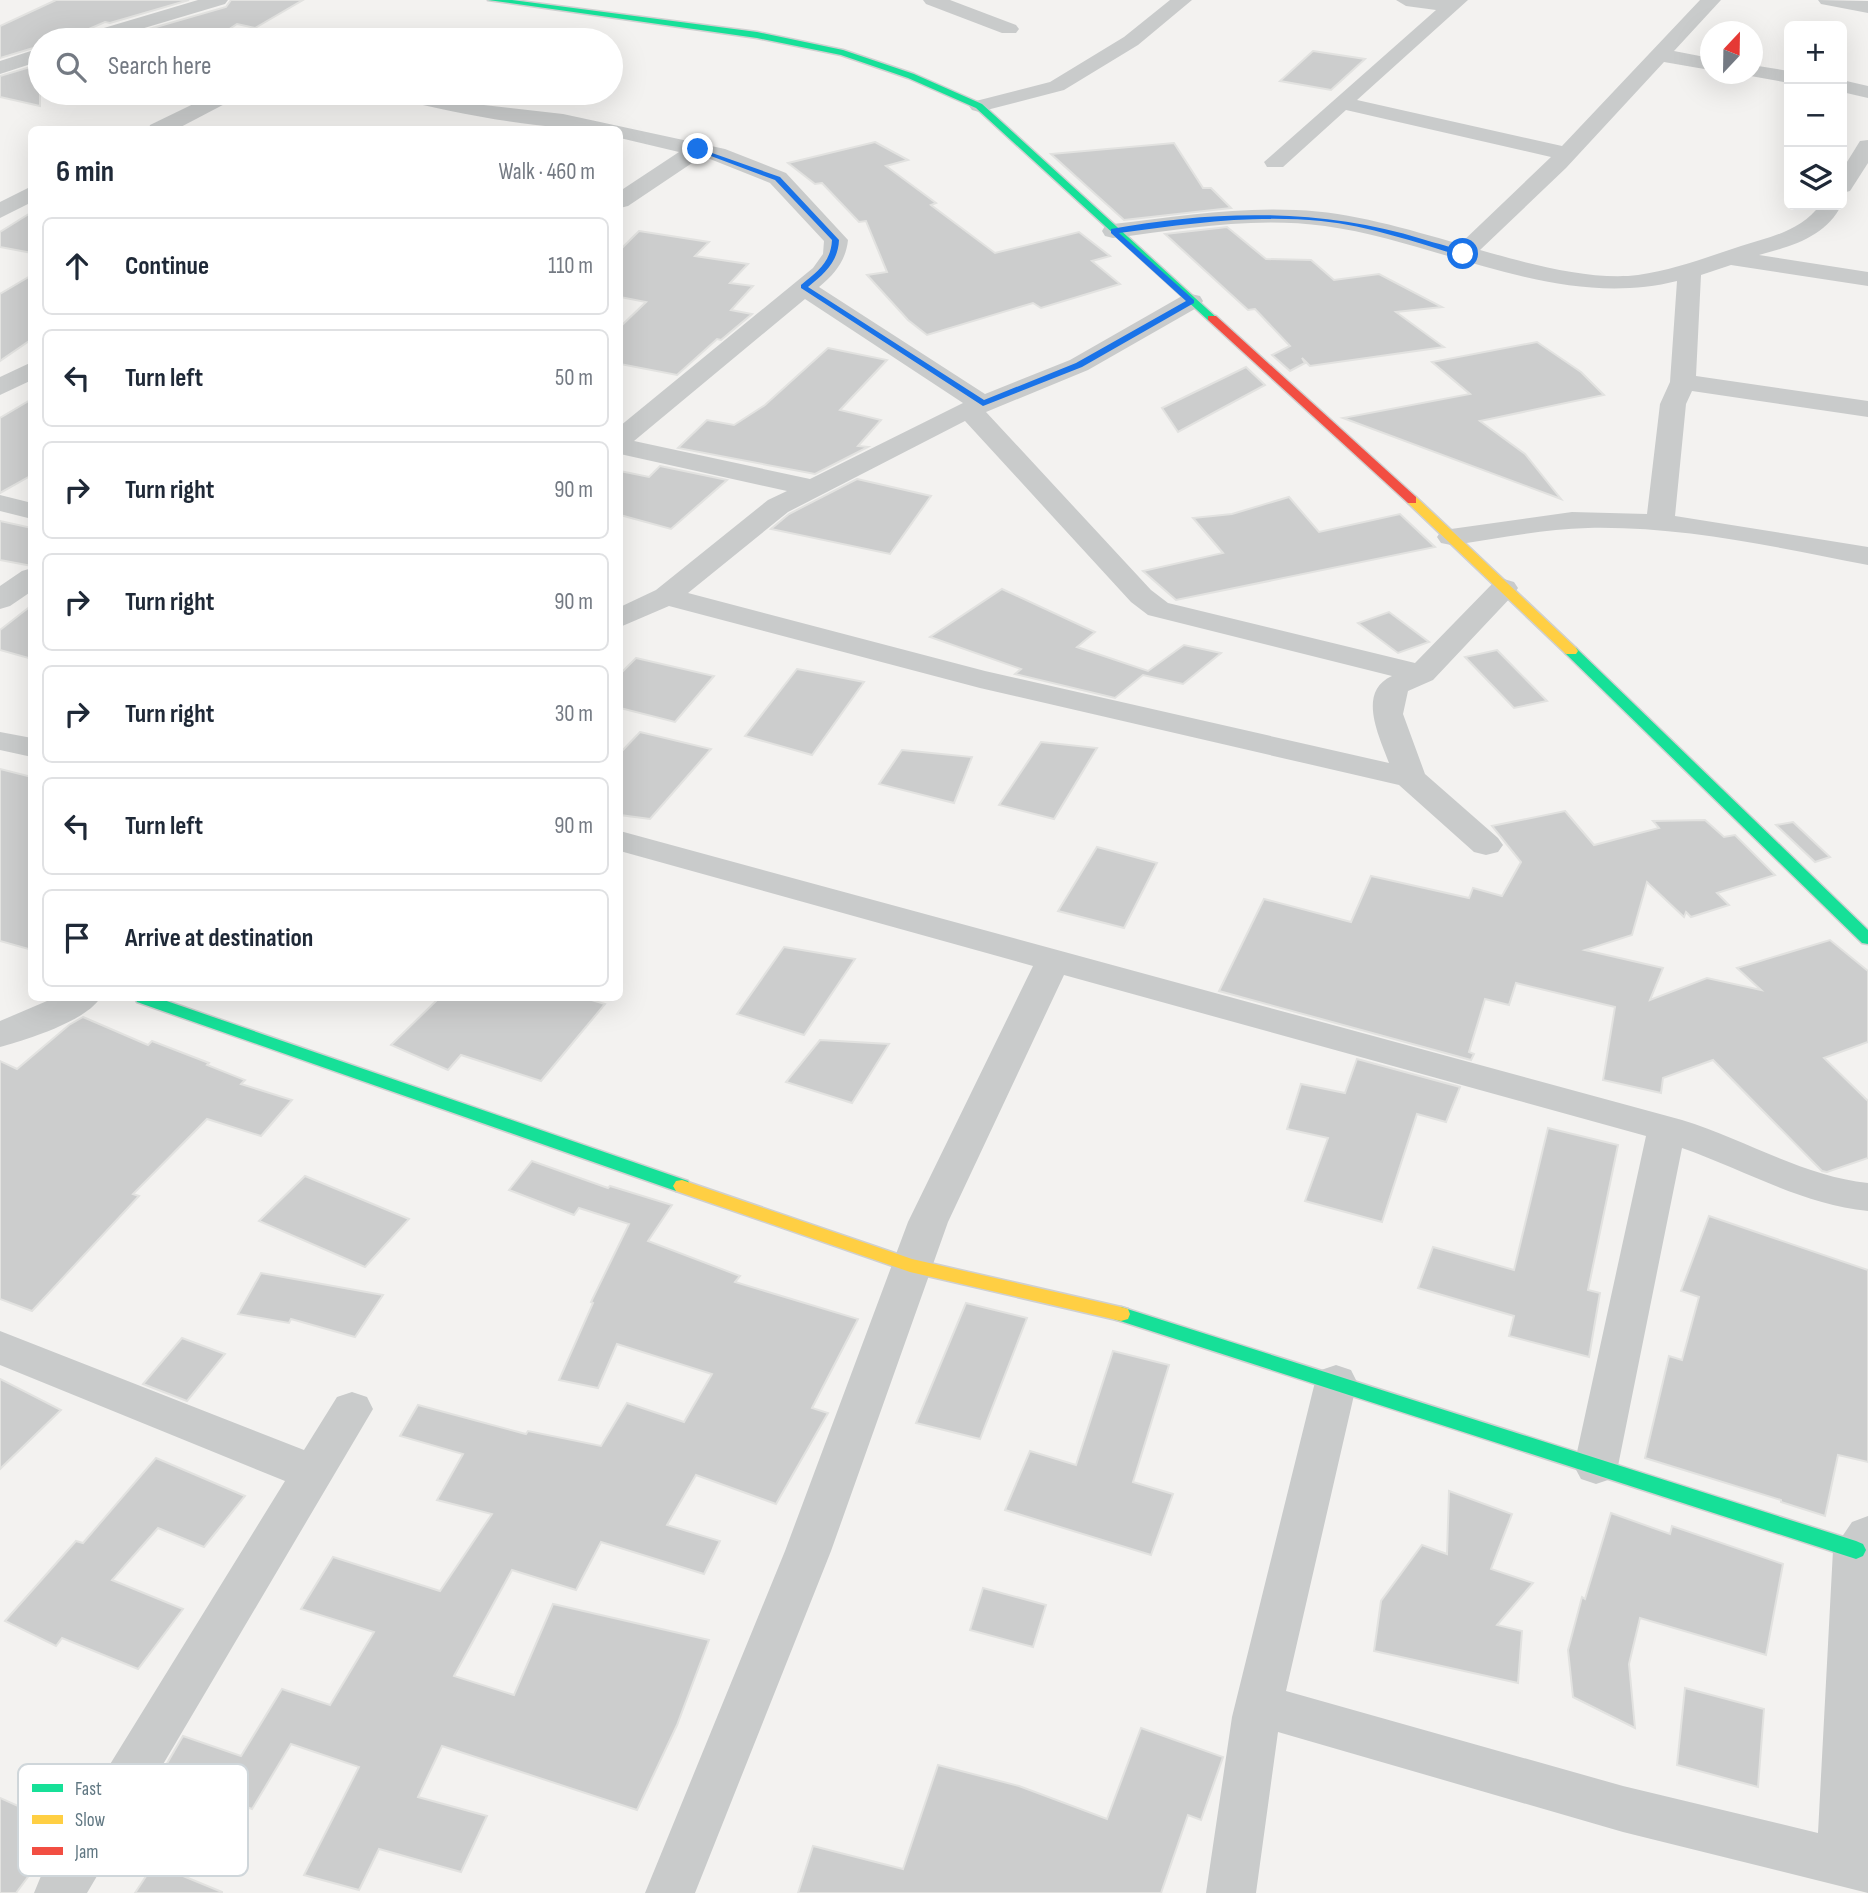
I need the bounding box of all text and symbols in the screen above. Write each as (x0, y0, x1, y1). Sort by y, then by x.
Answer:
north arrow (1700, 21, 1763, 84)
map controls (1784, 21, 1847, 210)
button: + (1784, 21, 1847, 84)
search box (28, 28, 623, 105)
icon: search (52, 48, 90, 86)
text: Search here (108, 51, 211, 82)
button: − (1784, 84, 1847, 147)
route end (682, 133, 713, 164)
button: layers (1784, 147, 1847, 210)
text: 6 min (56, 154, 114, 190)
text: Walk · 460 m (498, 158, 595, 186)
route start (1447, 238, 1478, 269)
icon: ahead (58, 247, 96, 285)
text: Continue (125, 251, 209, 282)
text: 110 m (548, 252, 593, 280)
icon: left (58, 359, 96, 397)
text: Turn left (125, 363, 203, 394)
text: 50 m (555, 364, 593, 392)
icon: right (58, 471, 96, 509)
text: Turn right (125, 475, 214, 506)
text: 90 m (554, 476, 593, 504)
icon: right (58, 583, 96, 621)
text: Turn right (125, 587, 214, 618)
text: 90 m (554, 588, 593, 616)
icon: right (58, 695, 96, 733)
text: Turn right (125, 699, 214, 730)
text: 30 m (555, 700, 593, 728)
icon: left (58, 807, 96, 845)
text: Turn left (125, 811, 203, 842)
text: 90 m (554, 812, 593, 840)
icon: arrive (58, 919, 96, 957)
text: Arrive at destination (125, 923, 313, 954)
legend (18, 1764, 248, 1876)
text: Fast (75, 1778, 102, 1801)
text: Slow (75, 1809, 105, 1832)
text: Jam (74, 1841, 98, 1864)

